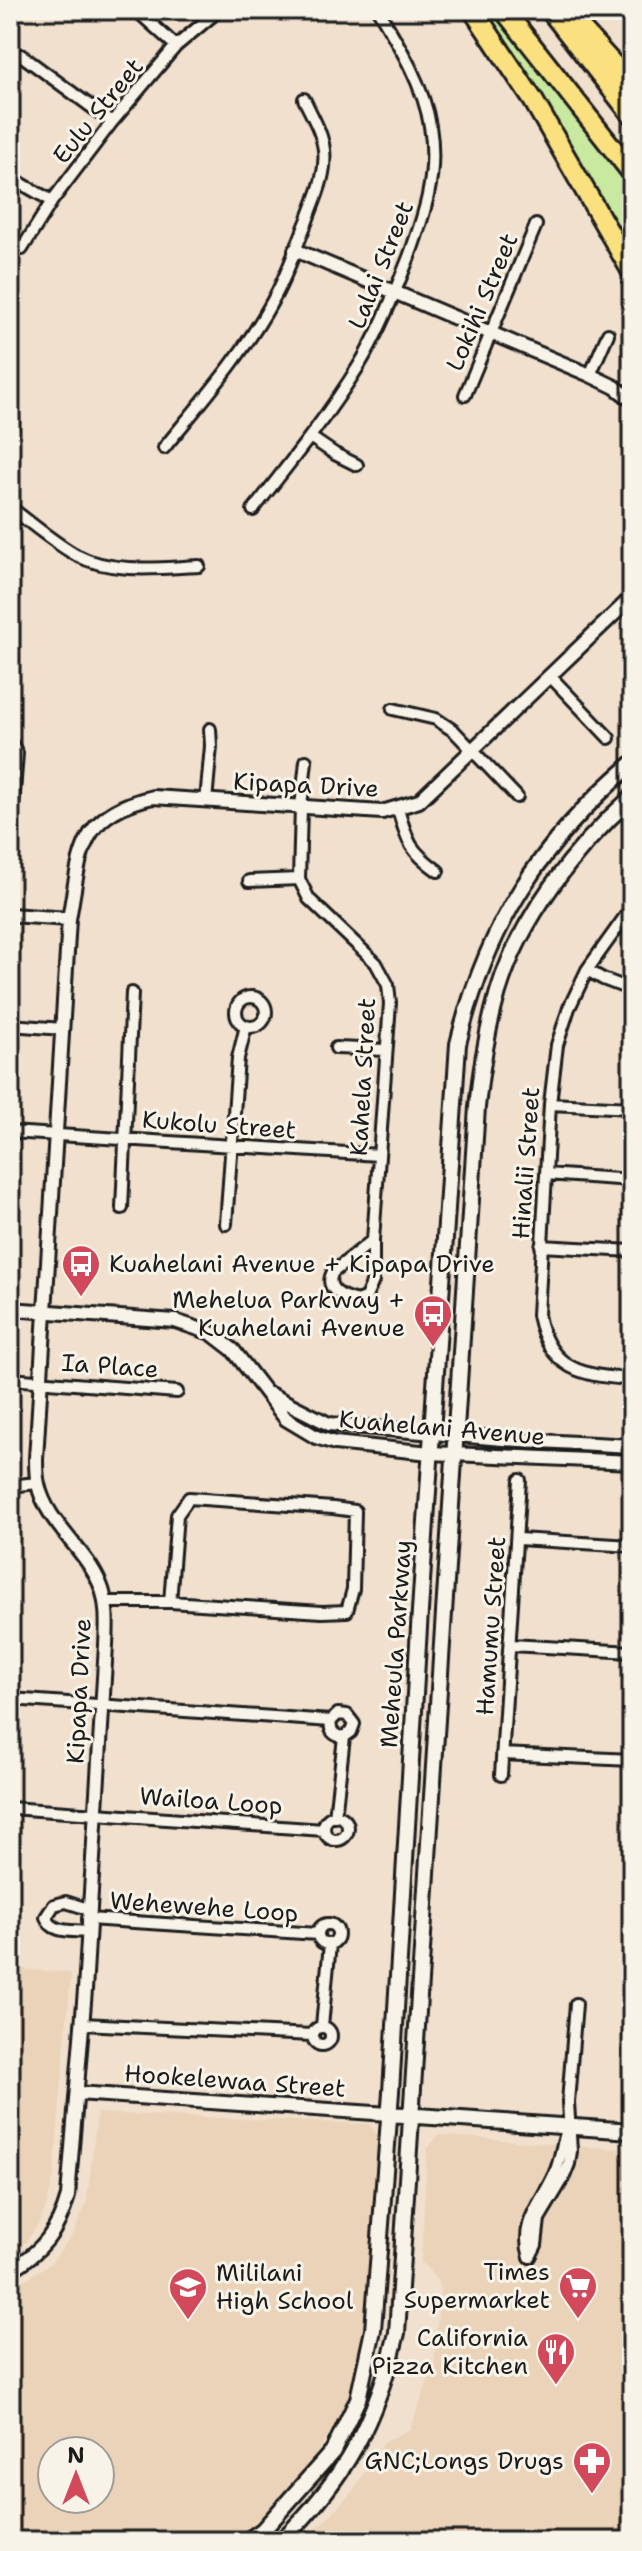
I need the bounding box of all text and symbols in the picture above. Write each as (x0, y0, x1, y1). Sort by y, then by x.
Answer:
street label: Eulu Street (45, 51, 151, 171)
street label: Lalai Street (341, 196, 421, 334)
street label: Lokihi Street (439, 228, 525, 376)
street label: Kipapa Drive (232, 765, 380, 805)
street label: Kahela Street (343, 997, 383, 1157)
street label: Hinalii Street (505, 1086, 547, 1240)
street label: Kukolu Street (141, 1104, 297, 1146)
bus stop icon: Kuahelani Avenue + Kipapa Drive (60, 1243, 102, 1298)
place label: Kuahelani Avenue + Kipapa Drive (109, 1248, 495, 1280)
place label: Mehelua Parkway + Kuahelani Avenue (172, 1284, 405, 1344)
bus stop icon: Mehelua Parkway + Kuahelani Avenue (412, 1293, 454, 1348)
street label: Ia Place (61, 1347, 159, 1385)
street label: Kuahelani Avenue (338, 1403, 546, 1453)
street label: Hamumu Street (469, 1535, 513, 1717)
street label: Meheula Parkway (373, 1539, 419, 1749)
street label: Kipapa Drive (59, 1617, 99, 1765)
street label: Wailoa Loop (138, 1780, 284, 1822)
street label: Wehewehe Loop (109, 1884, 299, 1930)
street label: Hookelewaa Street (123, 2057, 347, 2105)
place label: Times Supermarket (404, 2256, 550, 2316)
place label: Mililani High School (216, 2257, 354, 2317)
supermarket icon: Times Supermarket (557, 2265, 599, 2320)
school or university icon: Mililani High School (167, 2266, 209, 2321)
place label: California Pizza Kitchen (372, 2322, 528, 2382)
restaurant icon: California Pizza Kitchen (535, 2331, 577, 2386)
north arrow (36, 2435, 116, 2515)
pharmacy icon: GNC;Longs Drugs (571, 2440, 613, 2495)
text: N (67, 2441, 85, 2470)
place label: GNC;Longs Drugs (364, 2445, 564, 2477)

